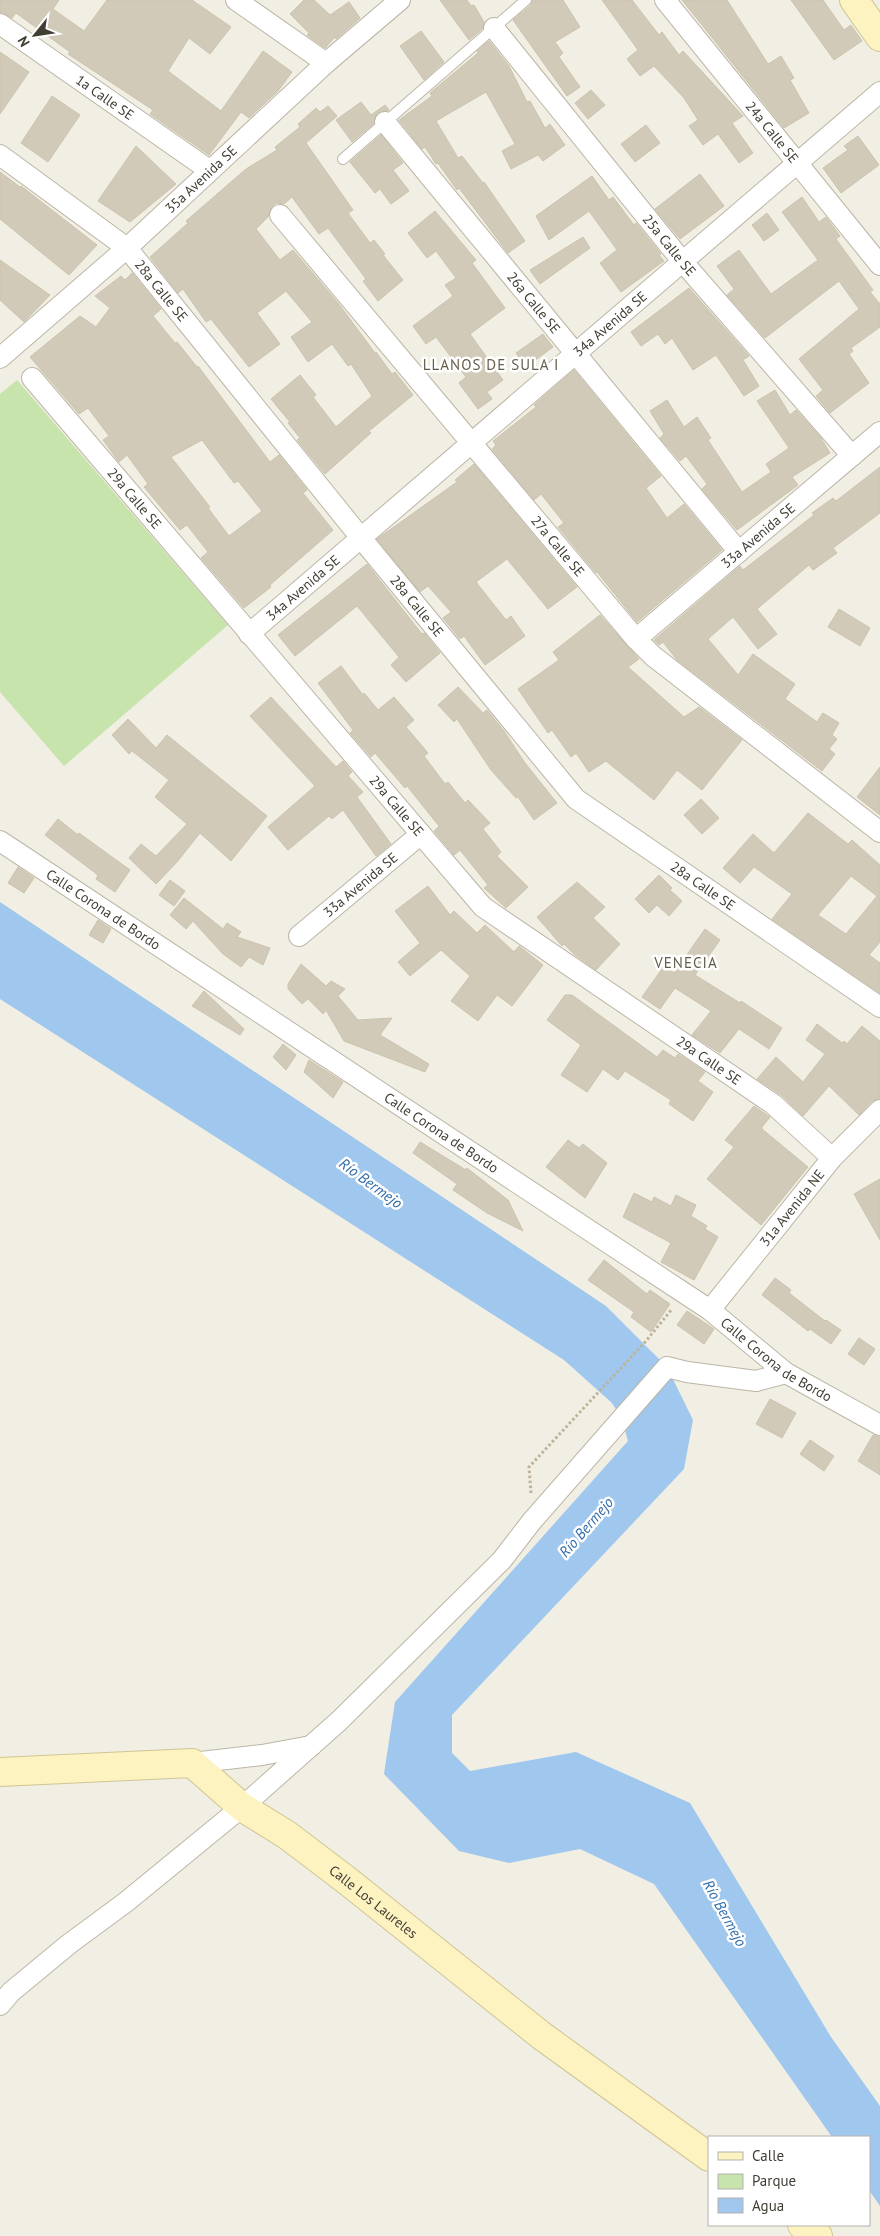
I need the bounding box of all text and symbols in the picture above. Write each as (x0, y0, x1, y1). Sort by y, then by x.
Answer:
north arrow (10, 10, 60, 60)
text: N (14, 33, 34, 50)
street label: 1a Calle SE (72, 71, 138, 124)
street label: 24a Calle SE (742, 97, 803, 167)
street label: 35a Avenida SE (161, 141, 241, 217)
street label: 25a Calle SE (639, 210, 700, 280)
street label: 28a Calle SE (131, 256, 192, 325)
street label: 26a Calle SE (503, 268, 564, 337)
street label: 34a Avenida SE (569, 287, 651, 361)
district label: LLANOS DE SULA I (423, 355, 559, 374)
street label: 29a Calle SE (103, 464, 166, 533)
street label: 33a Avenida SE (717, 499, 799, 572)
street label: 27a Calle SE (527, 512, 588, 580)
street label: 34a Avenida SE (262, 551, 343, 624)
street label: 28a Calle SE (386, 571, 448, 640)
street label: 29a Calle SE (366, 771, 428, 840)
street label: 33a Avenida SE (319, 848, 401, 921)
street label: 28a Calle SE (667, 857, 739, 914)
street label: Calle Corona de Bordo (43, 865, 164, 954)
district label: VENECIA (653, 953, 718, 972)
street label: 29a Calle SE (673, 1032, 745, 1089)
street label: Calle Corona de Bordo (381, 1088, 502, 1177)
water label: Río Bermejo (336, 1154, 406, 1212)
street label: 31a Avenida NE (756, 1166, 828, 1250)
street label: Calle Corona de Bordo (717, 1314, 835, 1406)
water label: Río Bermejo (555, 1493, 617, 1561)
street label: Calle Los Laureles (326, 1861, 421, 1942)
water label: Río Bermejo (699, 1876, 751, 1950)
legend (708, 2136, 870, 2226)
text: Calle (752, 2146, 784, 2165)
text: Parque (752, 2171, 796, 2190)
text: Agua (752, 2196, 784, 2215)

